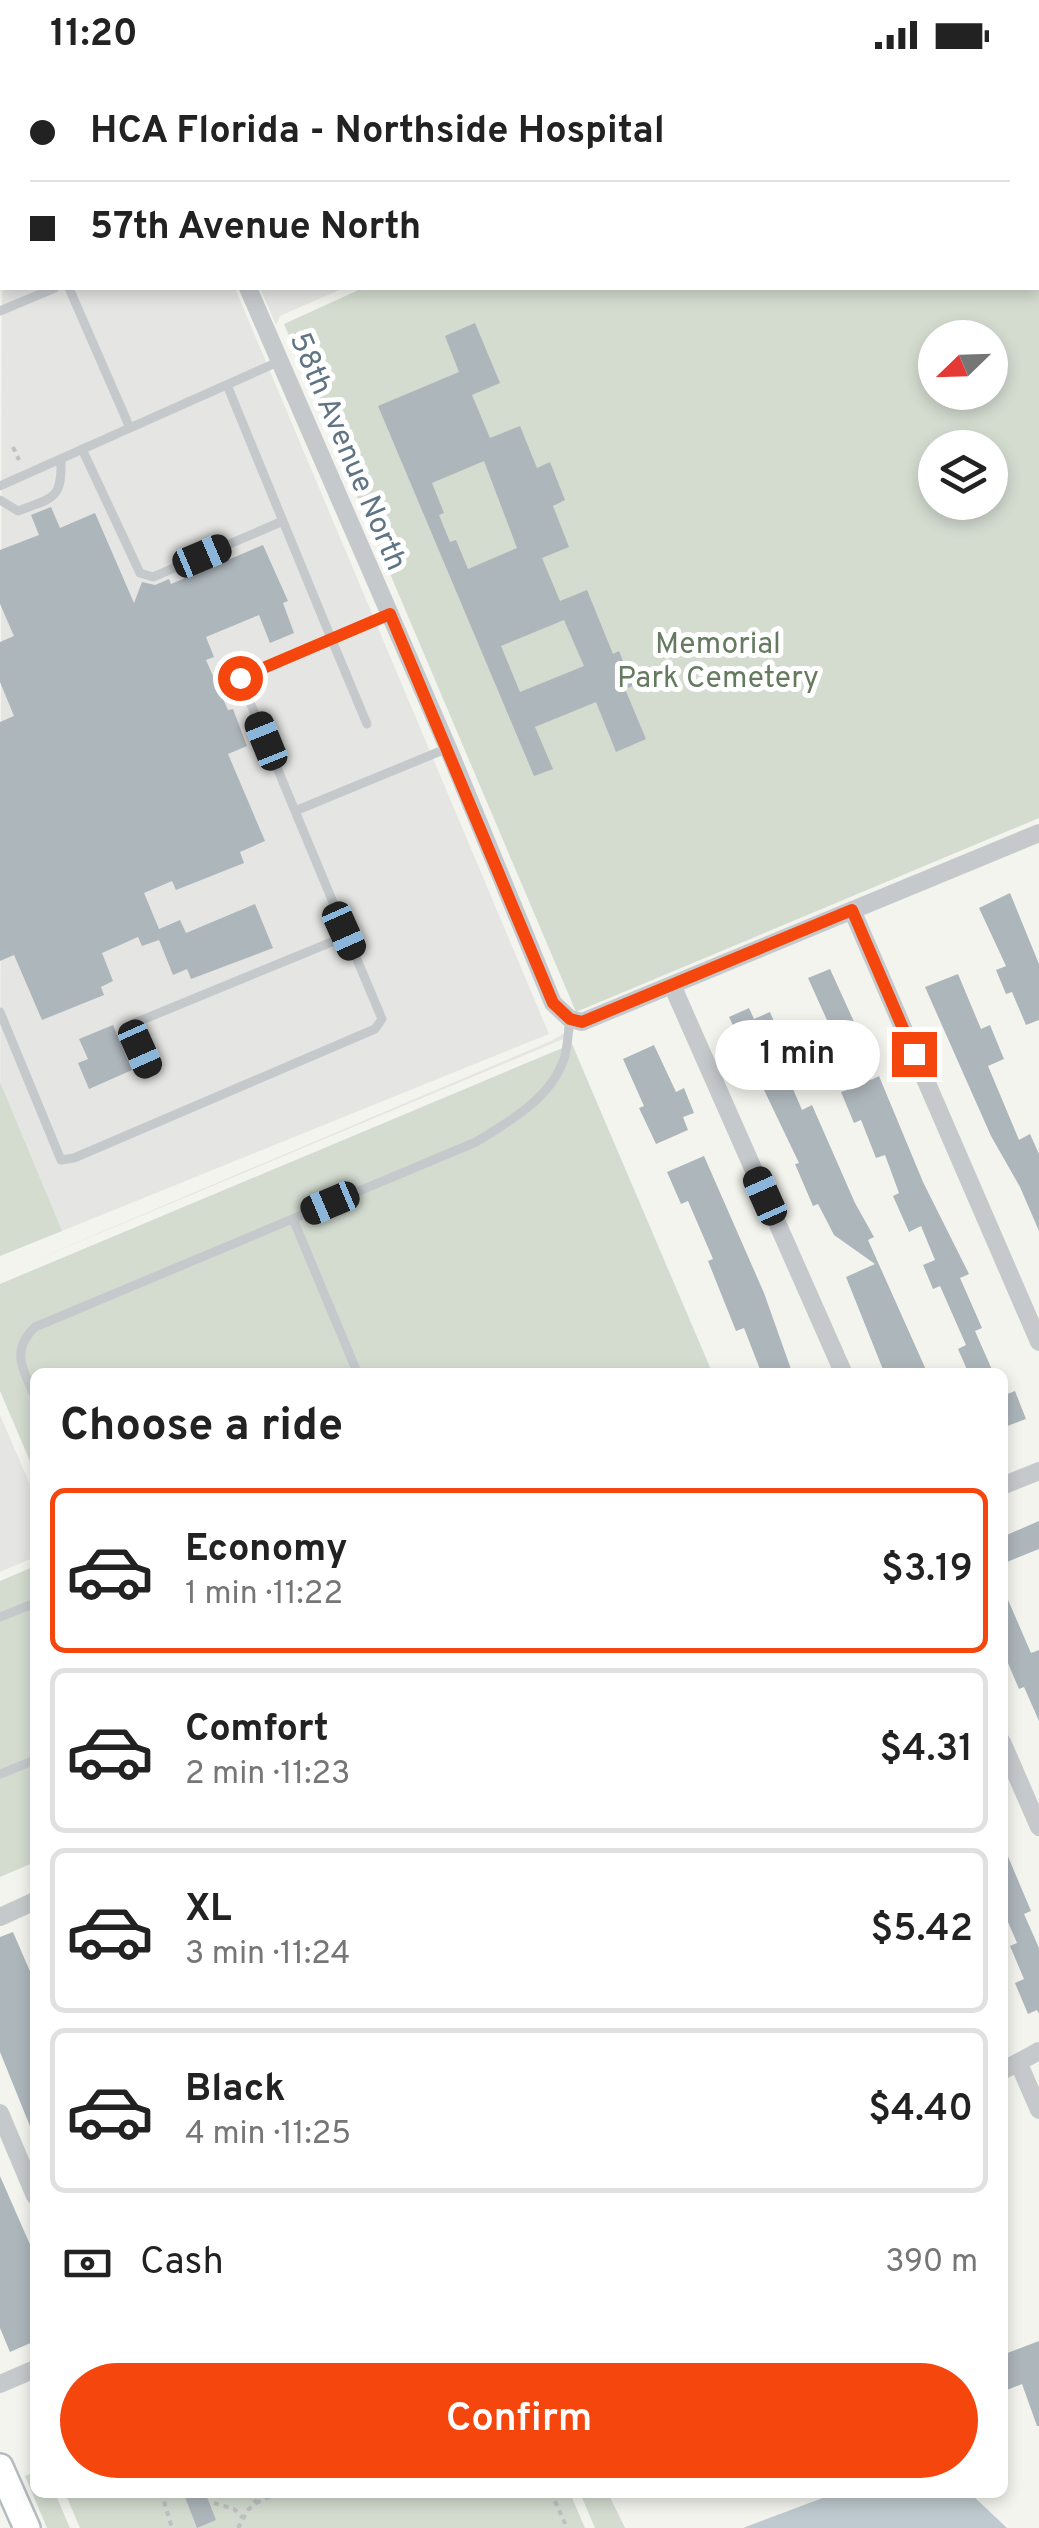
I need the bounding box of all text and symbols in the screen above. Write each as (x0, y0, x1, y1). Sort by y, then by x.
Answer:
text: 11:20 (50, 11, 138, 60)
text: HCA Florida - Northside Hospital (90, 108, 665, 157)
text: 57th Avenue North (90, 204, 421, 253)
north arrow (918, 320, 1008, 410)
map controls (918, 320, 1008, 520)
street label: 58th Avenue North (280, 327, 414, 577)
button: layers (918, 430, 1008, 520)
car (169, 530, 235, 582)
park label: Memorial Park Cemetery (617, 627, 819, 698)
route start (218, 656, 263, 701)
car (241, 708, 291, 774)
car (318, 897, 370, 965)
car (114, 1015, 166, 1083)
callout: 1 min (714, 1019, 879, 1089)
route end (892, 1032, 937, 1077)
text: 1 min (760, 1035, 835, 1075)
car (739, 1162, 791, 1230)
car (297, 1177, 363, 1229)
text: Choose a ride (60, 1399, 343, 1456)
icon: car (65, 1526, 155, 1616)
text: Economy (185, 1526, 347, 1575)
text: $3.19 (881, 1546, 973, 1595)
text: 1 min · 11:22 (185, 1575, 343, 1615)
icon: car (65, 1706, 155, 1796)
text: Comfort (185, 1706, 329, 1755)
text: $4.31 (880, 1726, 973, 1775)
text: 2 min · 11:23 (185, 1755, 350, 1795)
icon: car (65, 1886, 155, 1976)
text: XL (185, 1886, 232, 1935)
text: $5.42 (871, 1906, 973, 1955)
text: 3 min · 11:24 (185, 1935, 350, 1975)
icon: car (65, 2066, 155, 2156)
text: Black (185, 2066, 285, 2115)
text: $4.40 (868, 2086, 973, 2135)
text: 4 min · 11:25 (185, 2115, 351, 2155)
icon: cash (60, 2236, 115, 2291)
text: Cash (140, 2239, 224, 2288)
text: 390 m (885, 2243, 978, 2283)
button: Confirm (60, 2363, 978, 2478)

